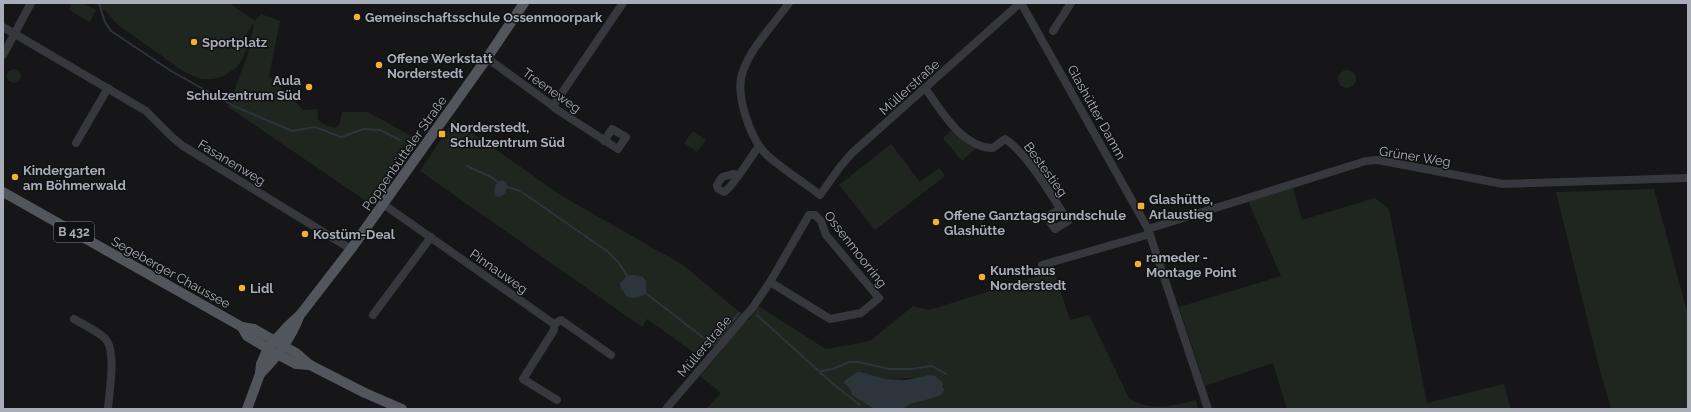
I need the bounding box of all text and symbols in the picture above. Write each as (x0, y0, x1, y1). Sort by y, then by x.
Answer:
place label: Gemeinschaftsschule Ossenmoorpark (365, 10, 603, 25)
marker: Gemeinschaftsschule Ossenmoorpark (352, 12, 362, 22)
place label: Sportplatz (202, 35, 268, 50)
marker: Sportplatz (189, 37, 199, 47)
place label: Offene Werkstatt Norderstedt (387, 51, 493, 81)
street label: Müllerstraße (876, 56, 943, 118)
marker: Offene Werkstatt Norderstedt (374, 60, 384, 70)
street label: Glashütter Damm (1064, 62, 1129, 162)
street label: Treeneweg (520, 65, 584, 116)
place label: Aula Schulzentrum Süd (186, 73, 302, 103)
marker: Aula Schulzentrum Süd (304, 82, 314, 92)
street label: Poppenbütteler Straße (359, 93, 450, 213)
place label: Norderstedt, Schulzentrum Süd (450, 120, 565, 150)
marker: Norderstedt, Schulzentrum Süd (437, 129, 447, 139)
street label: Fasanenweg (195, 136, 268, 188)
street label: Bestestieg (1021, 139, 1070, 199)
street label: Grüner Weg (1378, 143, 1452, 170)
place label: Kindergarten am Böhmerwald (23, 163, 126, 193)
marker: Kindergarten am Böhmerwald (10, 172, 20, 182)
place label: Glashütte, Arlaustieg (1149, 192, 1213, 222)
marker: Glashütte, Arlaustieg (1136, 201, 1146, 211)
street label: Ossenmoorring (821, 208, 890, 290)
place label: Offene Ganztagsgrundschule Glashütte (944, 208, 1126, 238)
marker: Offene Ganztagsgrundschule Glashütte (931, 217, 941, 227)
road number: B 432 (54, 222, 94, 242)
place label: Kostüm-Deal (313, 227, 396, 242)
marker: Kostüm-Deal (300, 229, 310, 239)
street label: Segeberger Chaussee (109, 233, 233, 312)
street label: Pinnauweg (467, 246, 530, 297)
place label: rameder - Montage Point (1146, 250, 1236, 280)
marker: rameder - Montage Point (1133, 259, 1143, 269)
place label: Kunsthaus Norderstedt (990, 263, 1066, 293)
marker: Kunsthaus Norderstedt (977, 272, 987, 282)
place label: Lidl (250, 281, 274, 296)
marker: Lidl (237, 283, 247, 293)
street label: Müllerstraße (674, 312, 735, 380)

